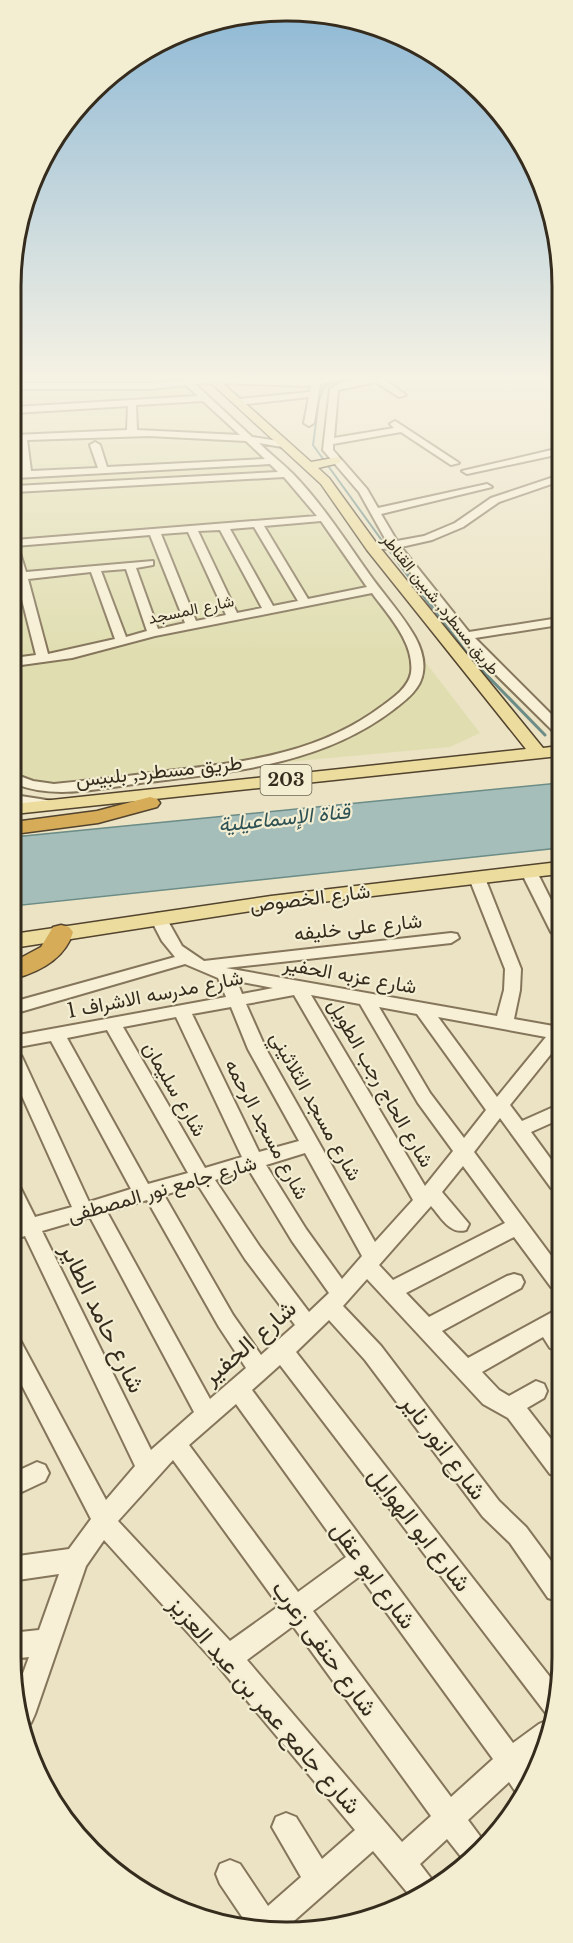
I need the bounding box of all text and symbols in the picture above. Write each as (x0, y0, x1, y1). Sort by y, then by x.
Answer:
street label: طريق مسطرد, شبين القناطر (376, 529, 504, 679)
street label: شارع المسجد (146, 590, 236, 630)
street label: طريق مسطرد, بلبيس (75, 750, 244, 793)
road number: 203 (260, 765, 312, 795)
water label: قناة الإسماعيلية (217, 798, 354, 839)
street label: شارع الخصوص (248, 879, 372, 919)
street label: شارع على خليفه (293, 908, 424, 948)
street label: شارع عزبه الحفير (280, 951, 419, 1001)
street label: شارع مدرسه الاشراف 1 (65, 965, 246, 1025)
street label: شارع الحاج رجب الطويل (321, 995, 439, 1172)
street label: شارع مسجد الثلاثيني (261, 1027, 367, 1187)
street label: شارع سليمان (136, 1037, 212, 1142)
street label: شارع مسجد الرحمه (218, 1055, 314, 1204)
street label: شارع جامع نور المصطفى (65, 1150, 260, 1229)
street label: شارع حامد الطاير (52, 1238, 152, 1398)
street label: شارع الحفير (195, 1293, 303, 1393)
street label: شارع انور ناير (393, 1388, 493, 1506)
street label: شارع ابو الهوايل (361, 1461, 478, 1598)
street label: شارع ابو عقل (324, 1516, 423, 1636)
street label: شارع حنفى زعرب (264, 1574, 384, 1723)
street label: شارع جامع عمر بن عبد العزيز (160, 1590, 367, 1822)

